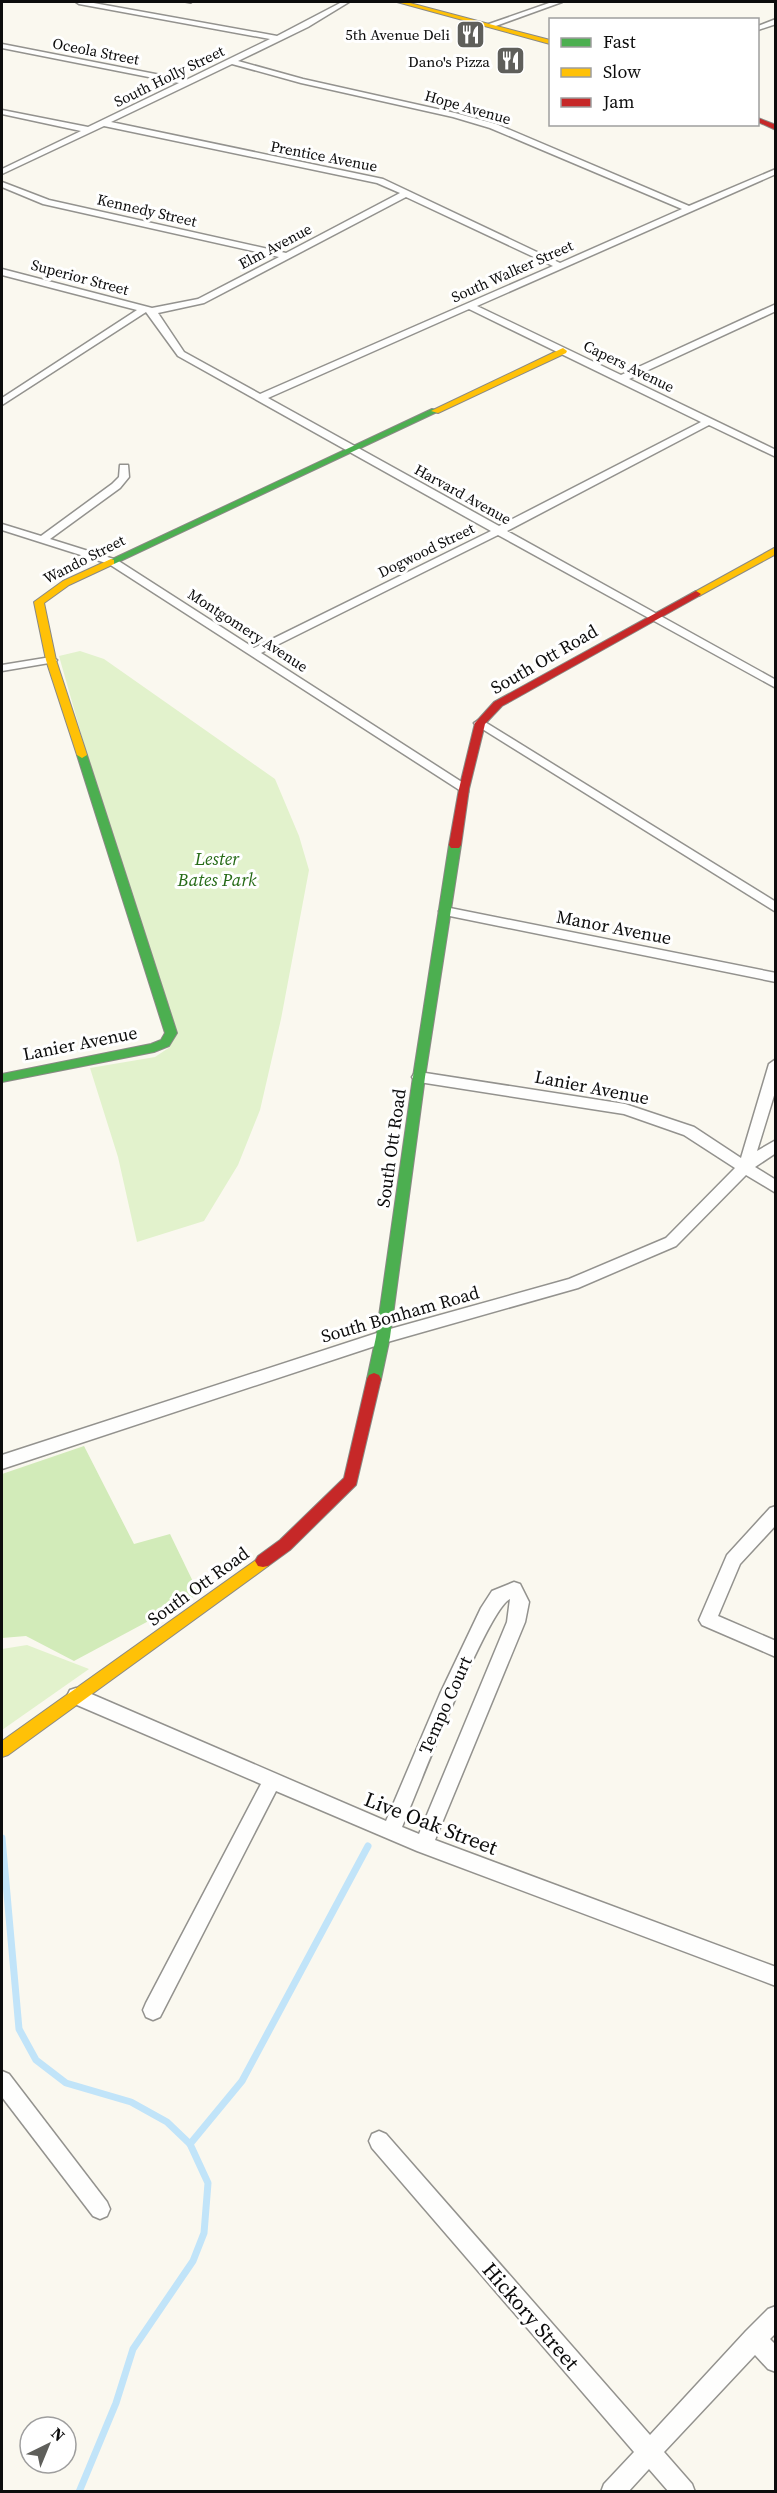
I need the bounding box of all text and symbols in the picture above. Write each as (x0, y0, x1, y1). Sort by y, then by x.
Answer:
restaurant icon: 5th Avenue Deli (455, 18, 487, 50)
legend (549, 18, 759, 126)
place label: 5th Avenue Deli (345, 24, 450, 45)
text: Fast (603, 29, 636, 54)
street label: Oceola Street (51, 32, 141, 70)
street label: South Holly Street (110, 40, 228, 112)
restaurant icon: Dano's Pizza (495, 45, 527, 77)
place label: Dano's Pizza (408, 51, 490, 72)
text: Slow (603, 59, 641, 84)
street label: Hope Avenue (422, 85, 514, 129)
text: Jam (602, 89, 635, 114)
street label: Prentice Avenue (269, 135, 380, 177)
street label: Kennedy Street (95, 188, 199, 232)
street label: Elm Avenue (235, 218, 315, 274)
street label: South Walker Street (448, 235, 576, 307)
street label: Superior Street (29, 254, 131, 300)
street label: Capers Avenue (580, 335, 678, 397)
street label: Harvard Avenue (411, 459, 516, 530)
street label: Dogwood Street (374, 517, 478, 582)
street label: Wando Street (40, 529, 129, 589)
street label: Montgomery Avenue (184, 583, 312, 677)
street label: South Ott Road (486, 618, 602, 700)
park label: Lester Bates Park (177, 846, 257, 892)
street label: Manor Avenue (554, 904, 674, 950)
street label: Lanier Avenue (21, 1020, 139, 1066)
street label: Lanier Avenue (533, 1064, 651, 1110)
street label: South Ott Road (370, 1087, 412, 1209)
street label: South Bonham Road (318, 1279, 482, 1349)
street label: South Ott Road (142, 1541, 254, 1631)
street label: Tempo Court (412, 1652, 478, 1758)
street label: Live Oak Street (360, 1784, 502, 1862)
street label: Hickory Street (476, 2256, 586, 2376)
north arrow (18, 2415, 78, 2475)
text: N (46, 2422, 70, 2446)

